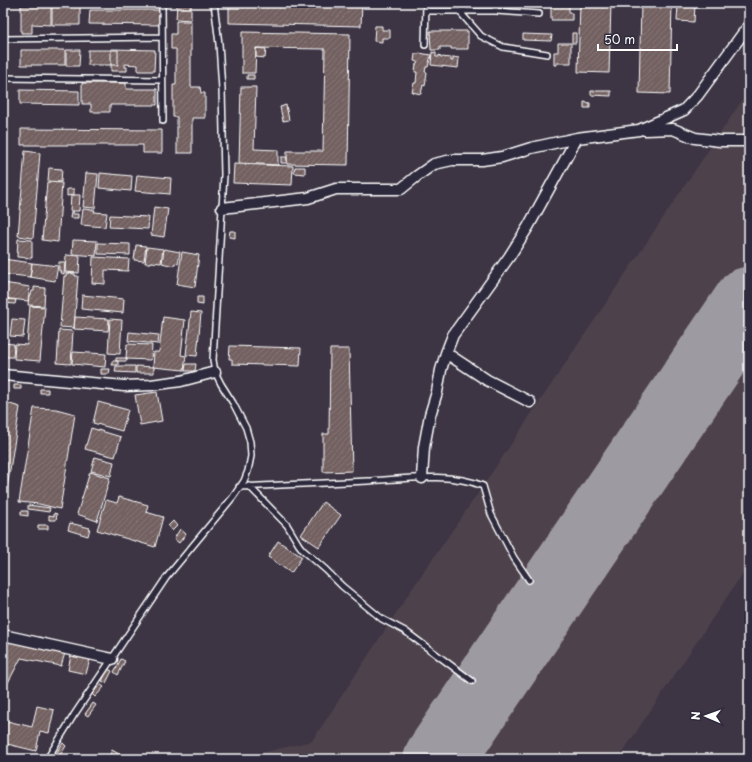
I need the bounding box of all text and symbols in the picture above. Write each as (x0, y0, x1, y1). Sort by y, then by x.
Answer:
scale bar (598, 26, 677, 52)
text: 50 m (604, 30, 635, 48)
north arrow (686, 696, 726, 736)
text: N (687, 711, 704, 720)

